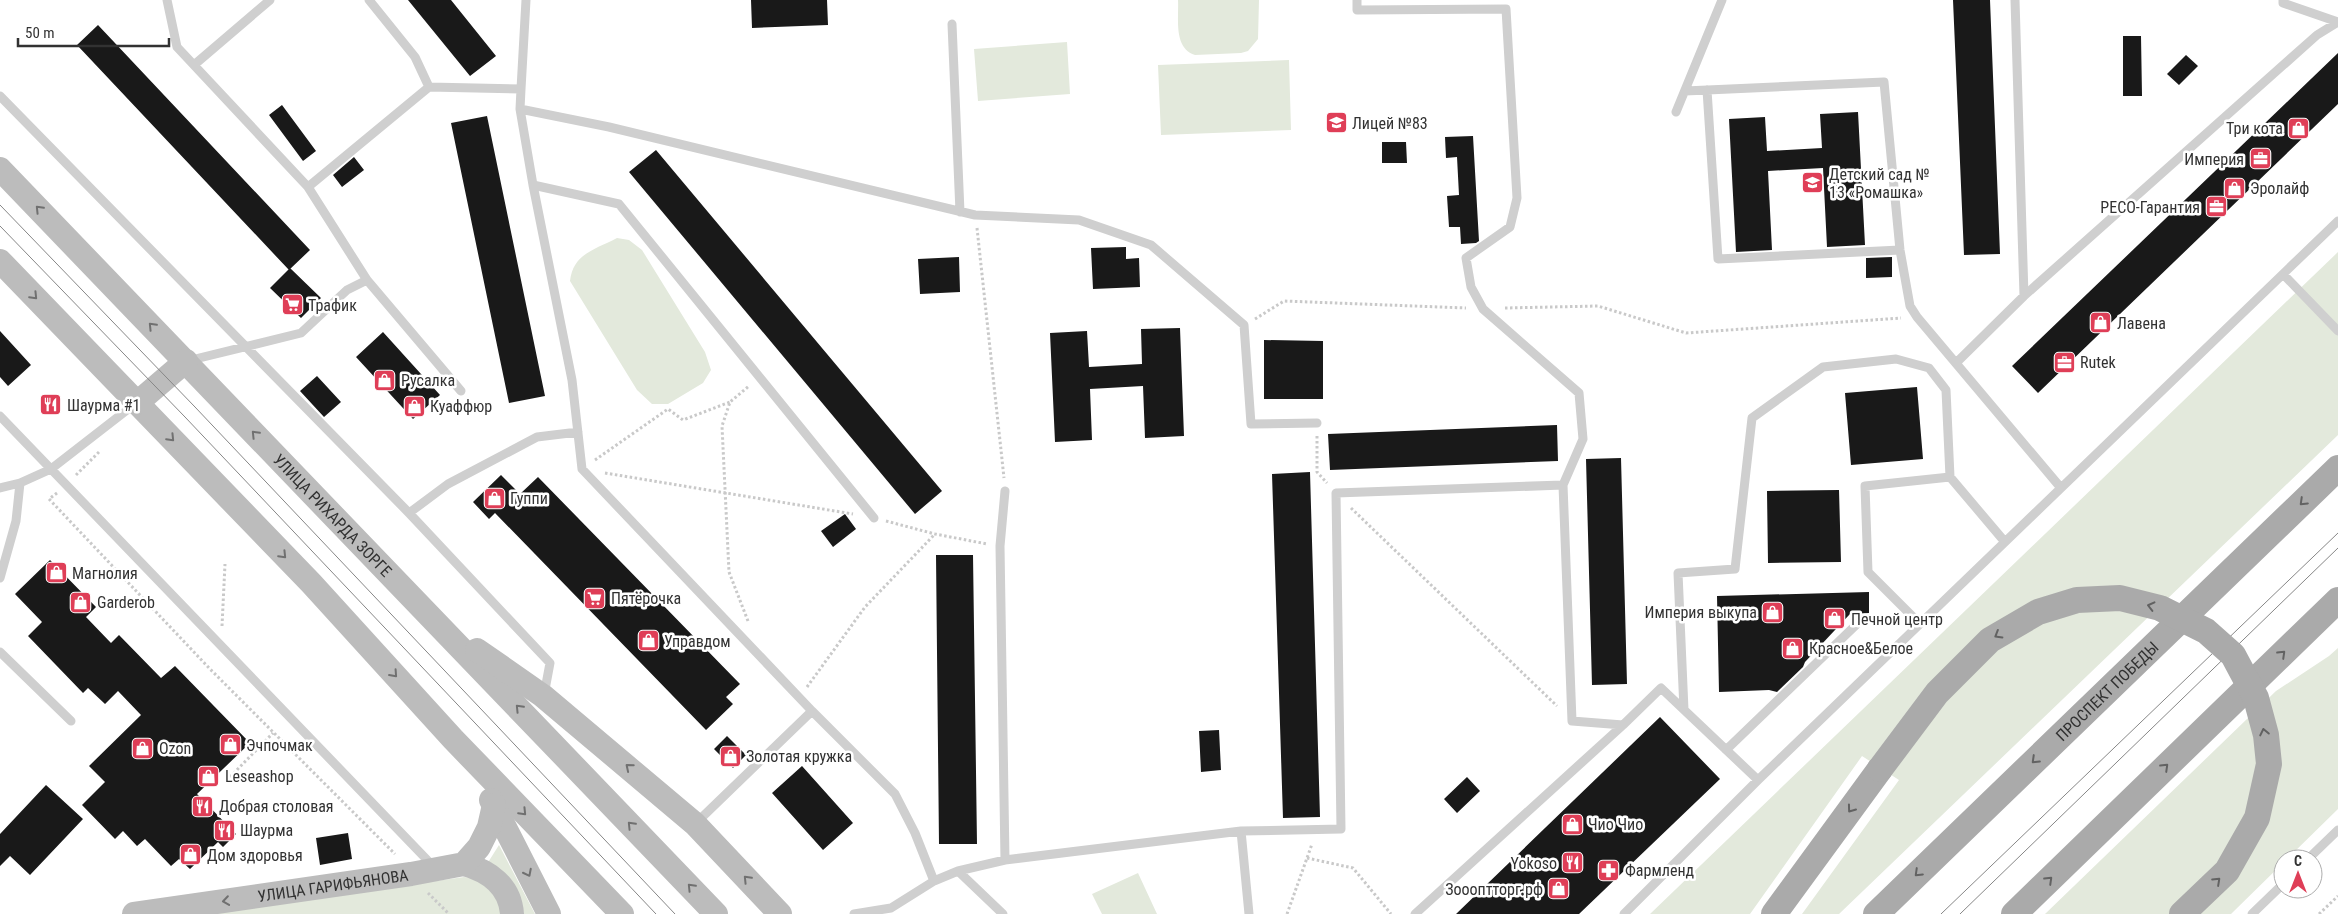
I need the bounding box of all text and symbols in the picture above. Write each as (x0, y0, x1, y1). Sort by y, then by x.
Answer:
scale bar (18, 15, 169, 47)
text: 50 m (25, 24, 55, 42)
school or university icon: Лицей №83 (1324, 111, 1348, 135)
place label: Лицей №83 (1352, 114, 1428, 133)
shop icon: Три кота (2287, 116, 2311, 140)
place label: Три кота (2226, 119, 2283, 138)
office icon: Империя (2248, 147, 2272, 171)
place label: Империя (2184, 150, 2244, 169)
place label: Детский сад № 13 «Ромашка» (1829, 165, 1930, 202)
school or university icon: Детский сад № 13 «Ромашка» (1801, 171, 1825, 195)
shop icon: Эролайф (2222, 176, 2246, 200)
place label: Эролайф (2250, 179, 2309, 198)
office icon: РЕСО-Гарантия (2204, 195, 2228, 219)
place label: РЕСО-Гарантия (2100, 198, 2200, 217)
one-way arrow (36, 206, 45, 215)
one-way arrow (28, 290, 37, 299)
supermarket icon: Трафик (280, 293, 304, 317)
place label: Трафик (308, 296, 357, 315)
shop icon: Лавена (2089, 311, 2113, 335)
place label: Лавена (2117, 314, 2166, 333)
one-way arrow (149, 323, 158, 332)
office icon: Rutek (2052, 350, 2076, 374)
place label: Rutek (2080, 353, 2116, 372)
shop icon: Русалка (373, 368, 397, 392)
place label: Русалка (401, 371, 455, 390)
restaurant icon: Шаурма #1 (39, 393, 63, 417)
shop icon: Куаффюр (402, 394, 426, 418)
place label: Шаурма #1 (67, 396, 140, 415)
place label: Куаффюр (430, 397, 492, 416)
one-way arrow (252, 430, 261, 439)
one-way arrow (165, 432, 174, 441)
street label: УЛИЦА РИХАРДА ЗОРГЕ (269, 450, 396, 581)
shop icon: Гуппи (482, 486, 506, 510)
place label: Гуппи (510, 489, 548, 508)
one-way arrow (2300, 496, 2309, 505)
one-way arrow (277, 549, 286, 558)
shop icon: Магнолия (44, 561, 68, 585)
place label: Магнолия (72, 564, 138, 583)
supermarket icon: Пятёрочка (583, 586, 607, 610)
place label: Пятёрочка (611, 589, 681, 608)
shop icon: Garderob (69, 590, 93, 614)
place label: Garderob (97, 593, 155, 612)
shop icon: Империя выкупа (1761, 600, 1785, 624)
one-way arrow (2147, 601, 2156, 612)
place label: Империя выкупа (1645, 603, 1757, 622)
shop icon: Печной центр (1823, 607, 1847, 631)
place label: Печной центр (1851, 610, 1943, 629)
shop icon: Управдом (636, 629, 660, 653)
one-way arrow (1994, 629, 2003, 639)
place label: Управдом (664, 632, 731, 651)
shop icon: Красное&Белое (1781, 636, 1805, 660)
street label: ПРОСПЕКТ ПОБЕДЫ (2052, 638, 2162, 745)
place label: Красное&Белое (1809, 639, 1913, 658)
one-way arrow (2276, 651, 2285, 660)
one-way arrow (388, 668, 397, 677)
one-way arrow (516, 705, 525, 714)
one-way arrow (2259, 727, 2270, 736)
shop icon: Эчпочмак (218, 733, 242, 757)
shop icon: Ozon (131, 736, 155, 760)
place label: Эчпочмак (246, 736, 313, 755)
place label: Ozon (159, 739, 191, 758)
shop icon: Золотая кружка (718, 744, 742, 768)
place label: Золотая кружка (746, 747, 852, 766)
one-way arrow (2032, 754, 2041, 763)
shop icon: Leseashop (197, 764, 221, 788)
one-way arrow (625, 764, 634, 773)
one-way arrow (2160, 764, 2169, 773)
place label: Leseashop (225, 767, 294, 786)
restaurant icon: Добрая столовая (191, 794, 215, 818)
place label: Добрая столовая (219, 797, 334, 816)
one-way arrow (1848, 803, 1857, 812)
one-way arrow (517, 806, 526, 815)
shop icon: Чио Чио (1560, 812, 1584, 836)
place label: Чио Чио (1588, 815, 1643, 834)
restaurant icon: Шаурма (212, 818, 236, 842)
place label: Шаурма (240, 821, 293, 840)
one-way arrow (628, 822, 637, 831)
shop icon: Дом здоровья (179, 843, 203, 867)
place label: Дом здоровья (207, 846, 303, 865)
north arrow (2273, 849, 2323, 899)
restaurant icon: Yokoso (1561, 851, 1585, 875)
text: С (2294, 853, 2302, 869)
place label: Yokoso (1511, 854, 1557, 873)
pharmacy icon: Фармленд (1597, 858, 1621, 882)
place label: Фармленд (1625, 861, 1695, 880)
street label: УЛИЦА ГАРИФЬЯНОВА (256, 866, 410, 906)
one-way arrow (522, 867, 532, 876)
one-way arrow (1915, 867, 1924, 876)
one-way arrow (744, 875, 753, 884)
shop icon: Зоооптторг.рф (1547, 877, 1571, 901)
one-way arrow (2043, 877, 2052, 886)
one-way arrow (2212, 878, 2221, 887)
place label: Зоооптторг.рф (1445, 880, 1543, 899)
one-way arrow (688, 884, 697, 893)
one-way arrow (221, 895, 229, 906)

